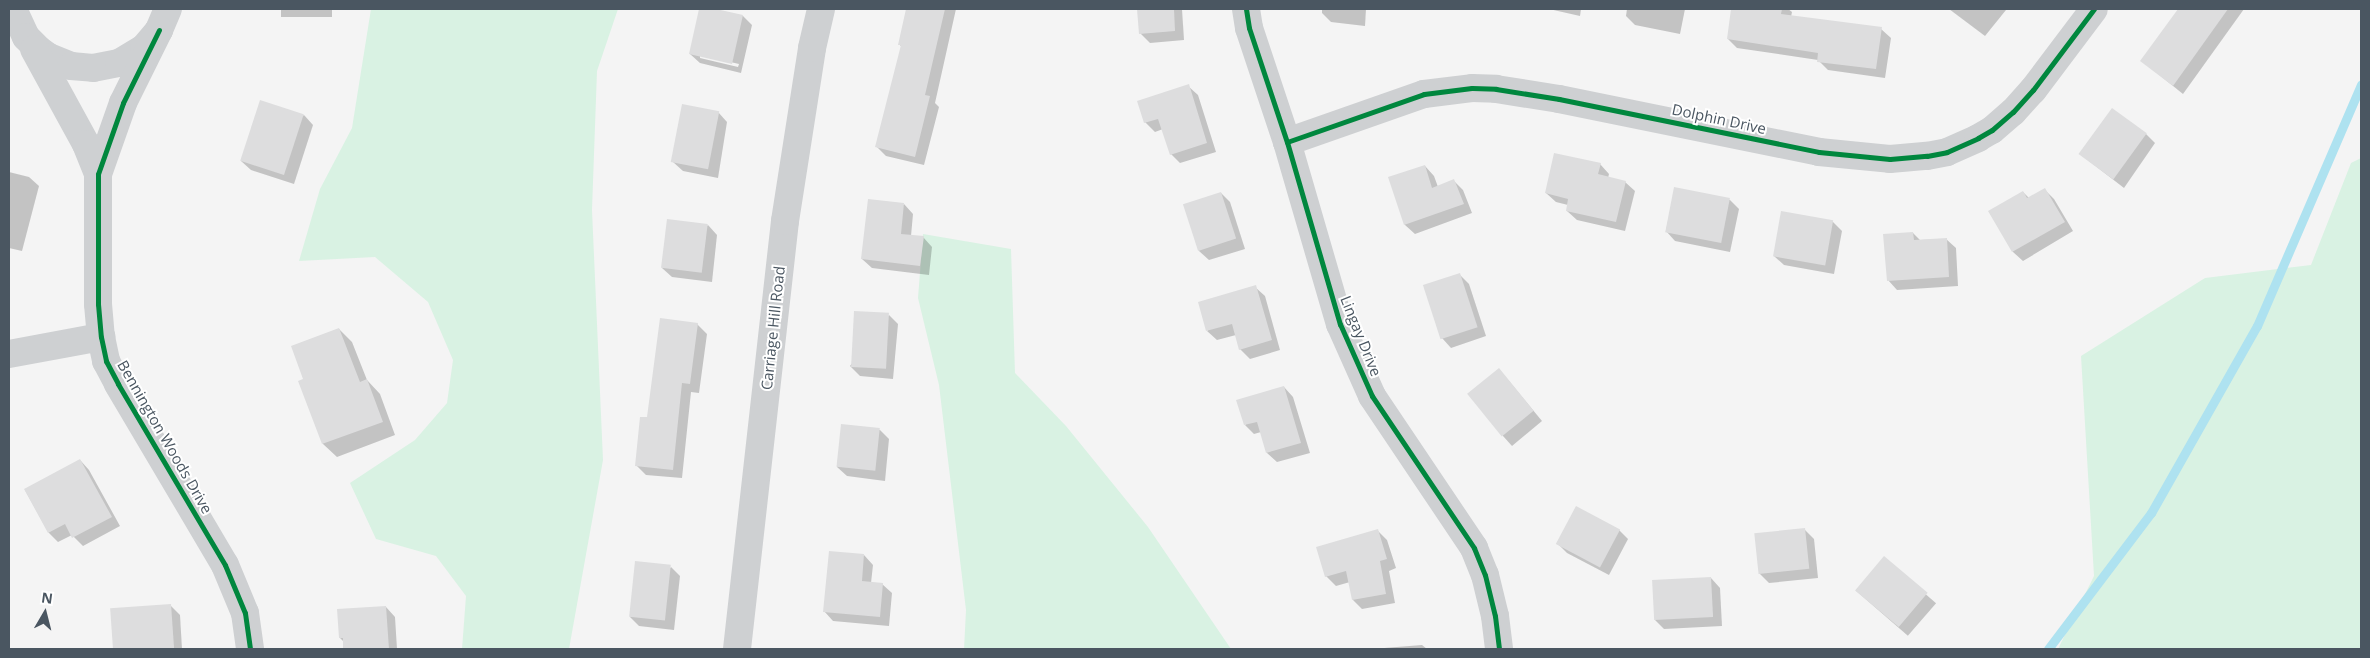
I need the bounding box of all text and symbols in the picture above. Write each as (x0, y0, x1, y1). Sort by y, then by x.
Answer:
street label: Dolphin Drive (1670, 100, 1768, 138)
street label: Carriage Hill Road (758, 265, 788, 391)
street label: Lingay Drive (1337, 293, 1385, 379)
street label: Bennington Woods Drive (114, 357, 216, 517)
text: N (40, 587, 54, 608)
north arrow (20, 588, 70, 638)

